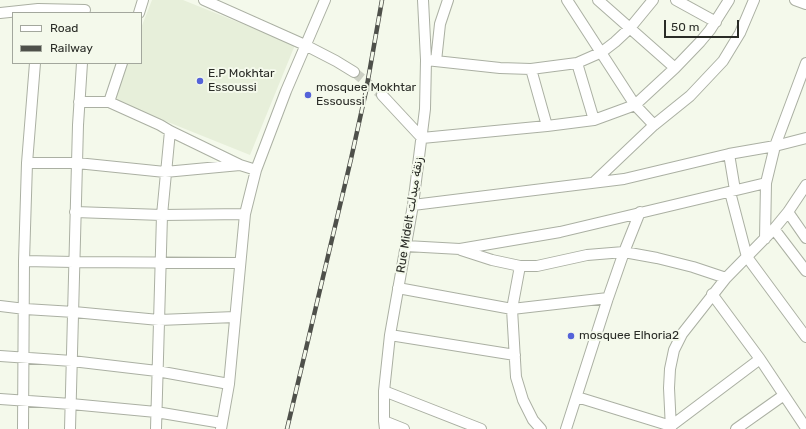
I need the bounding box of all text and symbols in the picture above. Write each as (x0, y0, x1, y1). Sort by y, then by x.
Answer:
legend (12, 12, 142, 64)
scale bar (666, 12, 741, 38)
text: 50 m (671, 20, 699, 34)
text: Road (50, 21, 78, 35)
text: Railway (50, 41, 93, 55)
place label: E.P Mokhtar Essoussi (208, 67, 275, 95)
marker: E.P Mokhtar Essoussi (195, 76, 205, 86)
place label: mosquee Mokhtar Essoussi (316, 81, 416, 109)
marker: mosquee Mokhtar Essoussi (303, 90, 313, 100)
street label: Rue Midelt زنقة ميدلت (394, 156, 426, 274)
place label: mosquee Elhoria2 (579, 329, 679, 343)
marker: mosquee Elhoria2 (566, 331, 576, 341)

